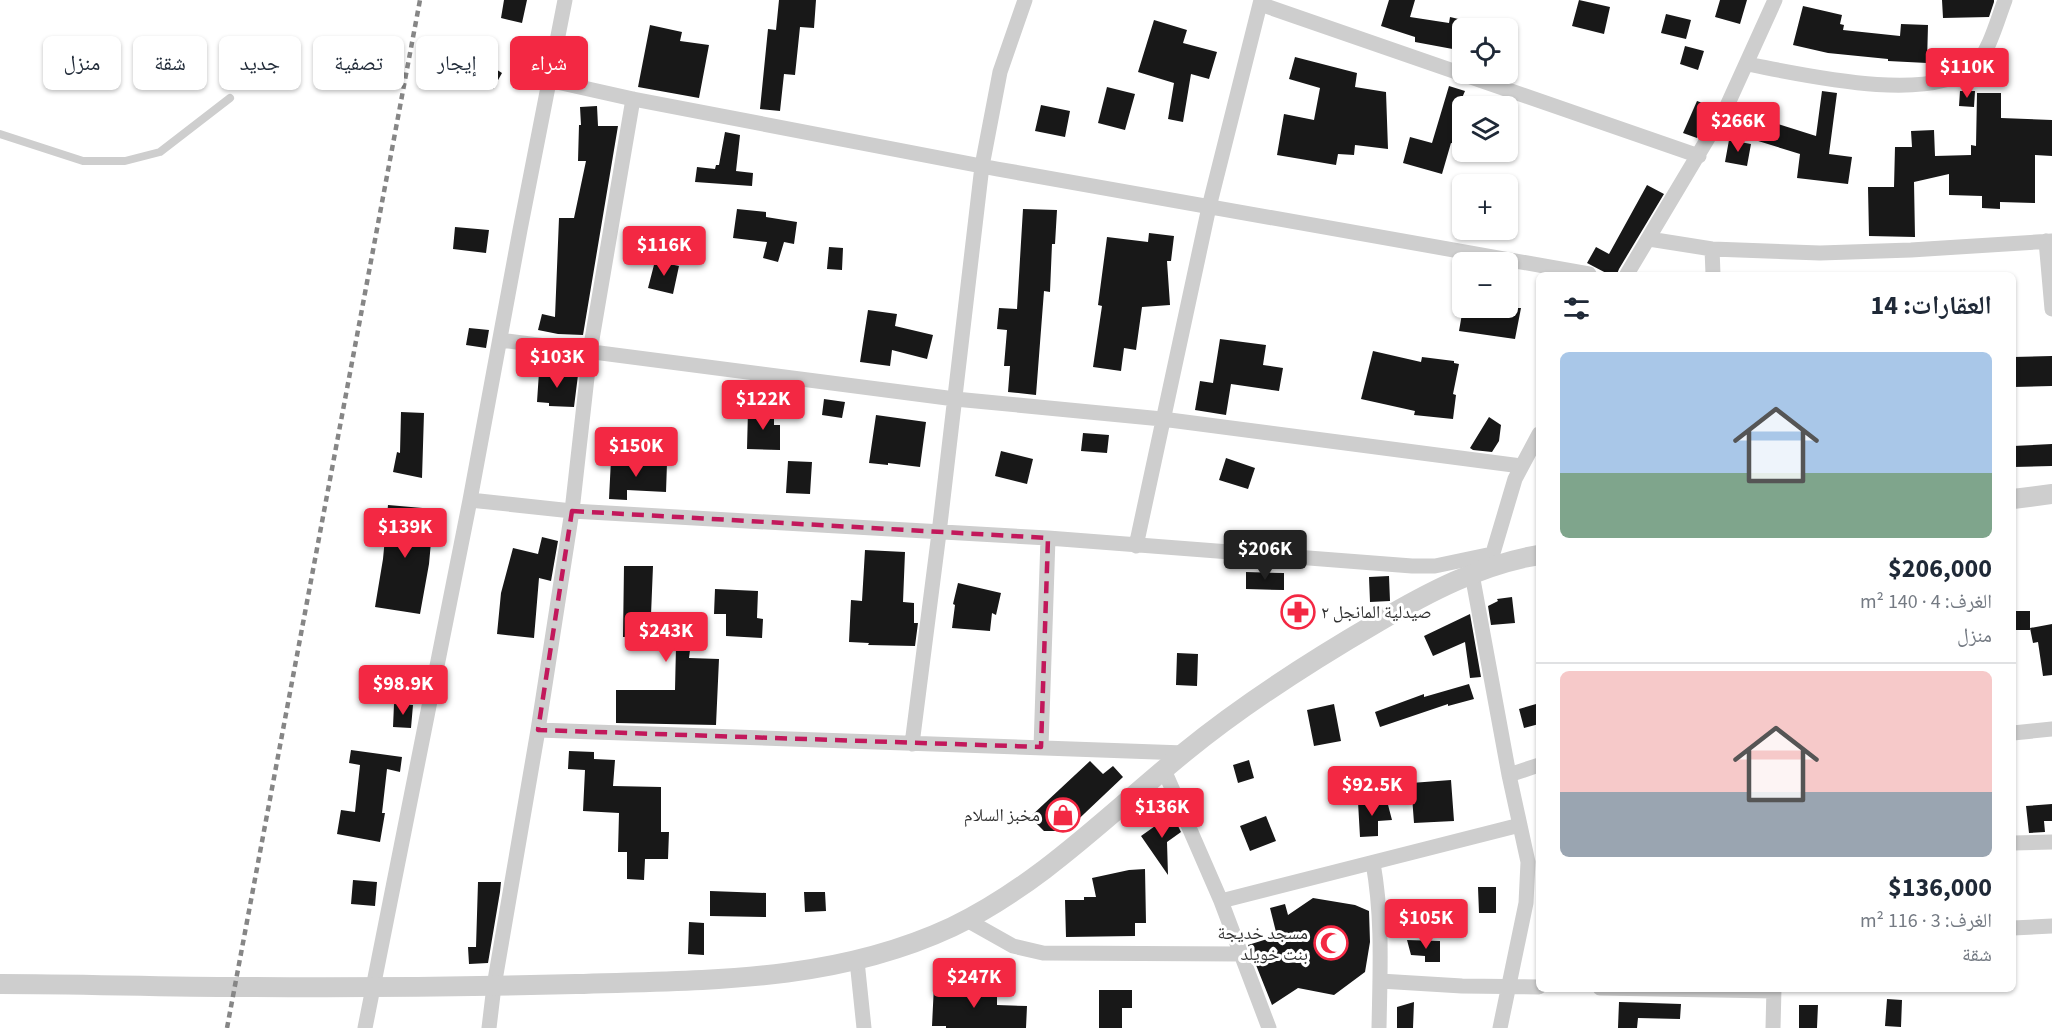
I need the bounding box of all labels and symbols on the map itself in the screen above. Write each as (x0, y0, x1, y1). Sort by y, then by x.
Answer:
pin: $110K (1925, 48, 2009, 99)
pin: $266K (1696, 102, 1780, 153)
pin: $116K (622, 226, 706, 277)
pin: $103K (515, 338, 599, 389)
pin: $122K (721, 380, 805, 431)
pin: $150K (594, 427, 678, 478)
pin: $139K (363, 508, 447, 559)
pin: $206K (1223, 530, 1307, 581)
pharmacy icon: صيدلية المانجل ٢ (1280, 594, 1316, 630)
place label: صيدلية المانجل ٢ (1321, 600, 1432, 625)
pin: $243K (624, 612, 708, 663)
pin: $98.9K (354, 665, 452, 716)
pin: $92.5K (1323, 766, 1421, 817)
pin: $136K (1120, 788, 1204, 839)
shop icon: مخبز السلام (1045, 797, 1081, 833)
place label: مخبز السلام (964, 803, 1040, 828)
pin: $105K (1384, 899, 1468, 950)
place label: مسجد خديجة بنت خويلد (1217, 921, 1308, 967)
mosque icon: مسجد خديجة بنت خويلد (1313, 925, 1349, 961)
pin: $247K (932, 958, 1016, 1009)

